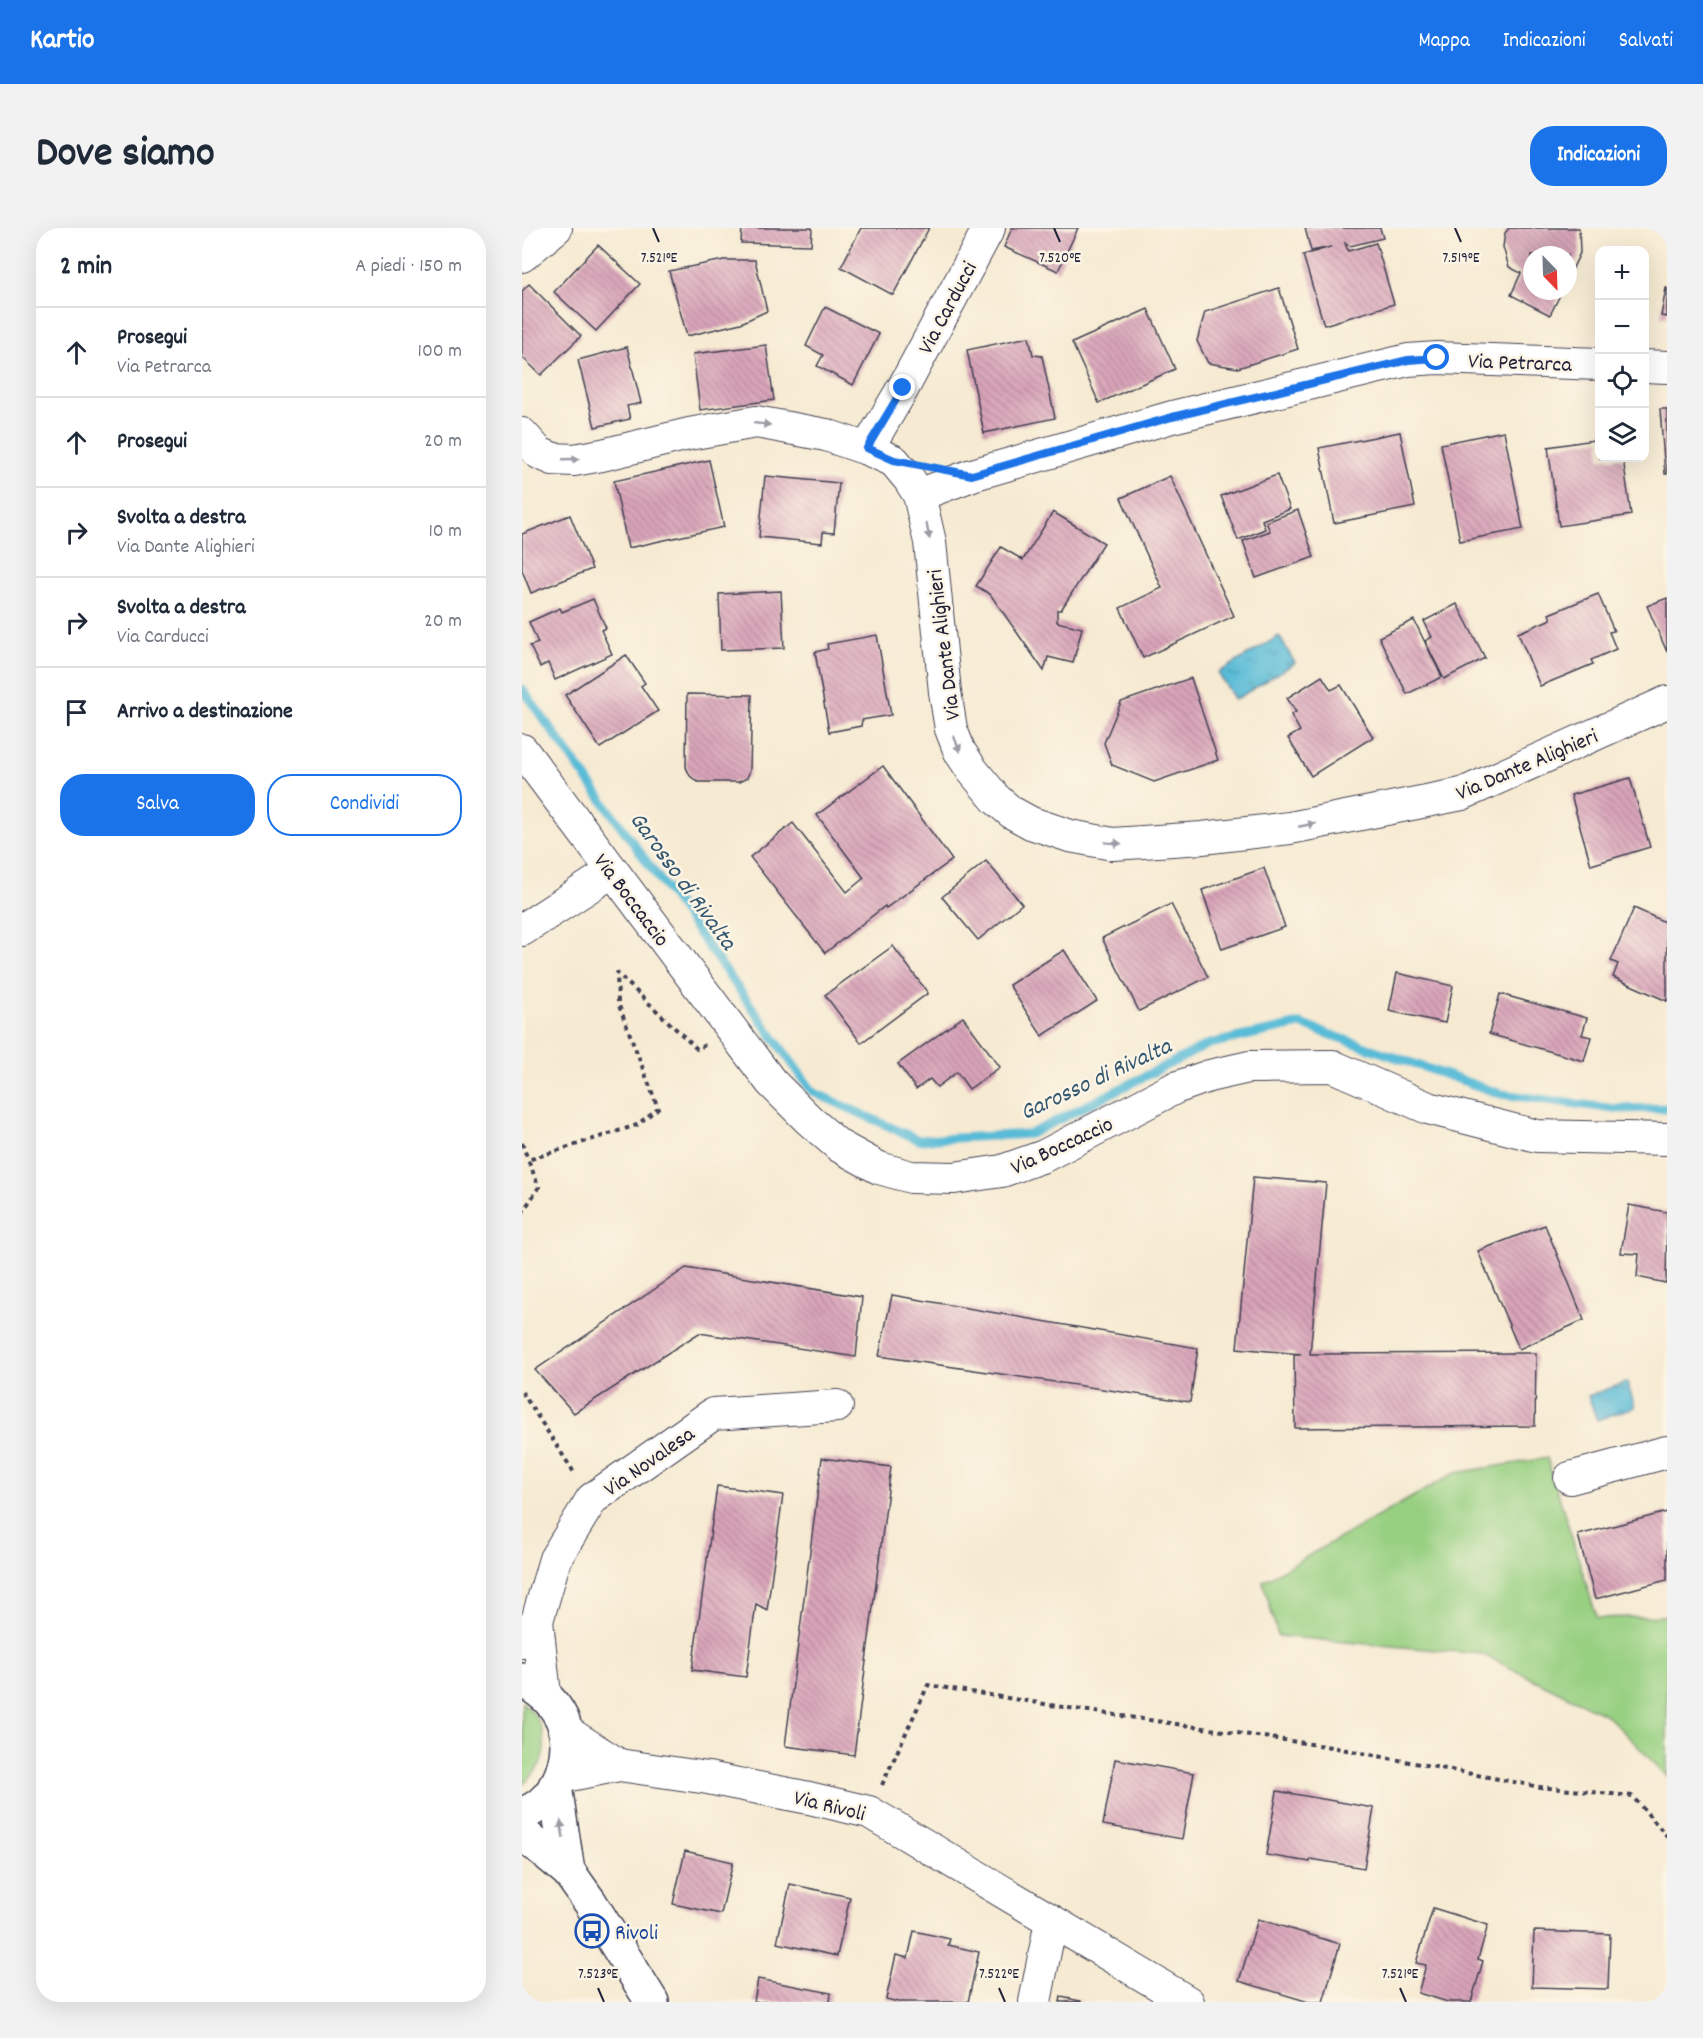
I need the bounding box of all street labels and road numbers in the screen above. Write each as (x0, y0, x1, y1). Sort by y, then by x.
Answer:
street label: Via Carducci (912, 257, 986, 360)
street label: Via Petrarca (1468, 347, 1573, 382)
street label: Via Dante Alighieri (921, 567, 970, 722)
street label: Via Dante Alighieri (1452, 722, 1603, 810)
street label: Via Boccaccio (585, 848, 676, 954)
street label: Via Boccaccio (1006, 1110, 1119, 1184)
street label: Via Novalesa (598, 1420, 702, 1506)
street label: Via Rivoli (790, 1784, 868, 1831)

